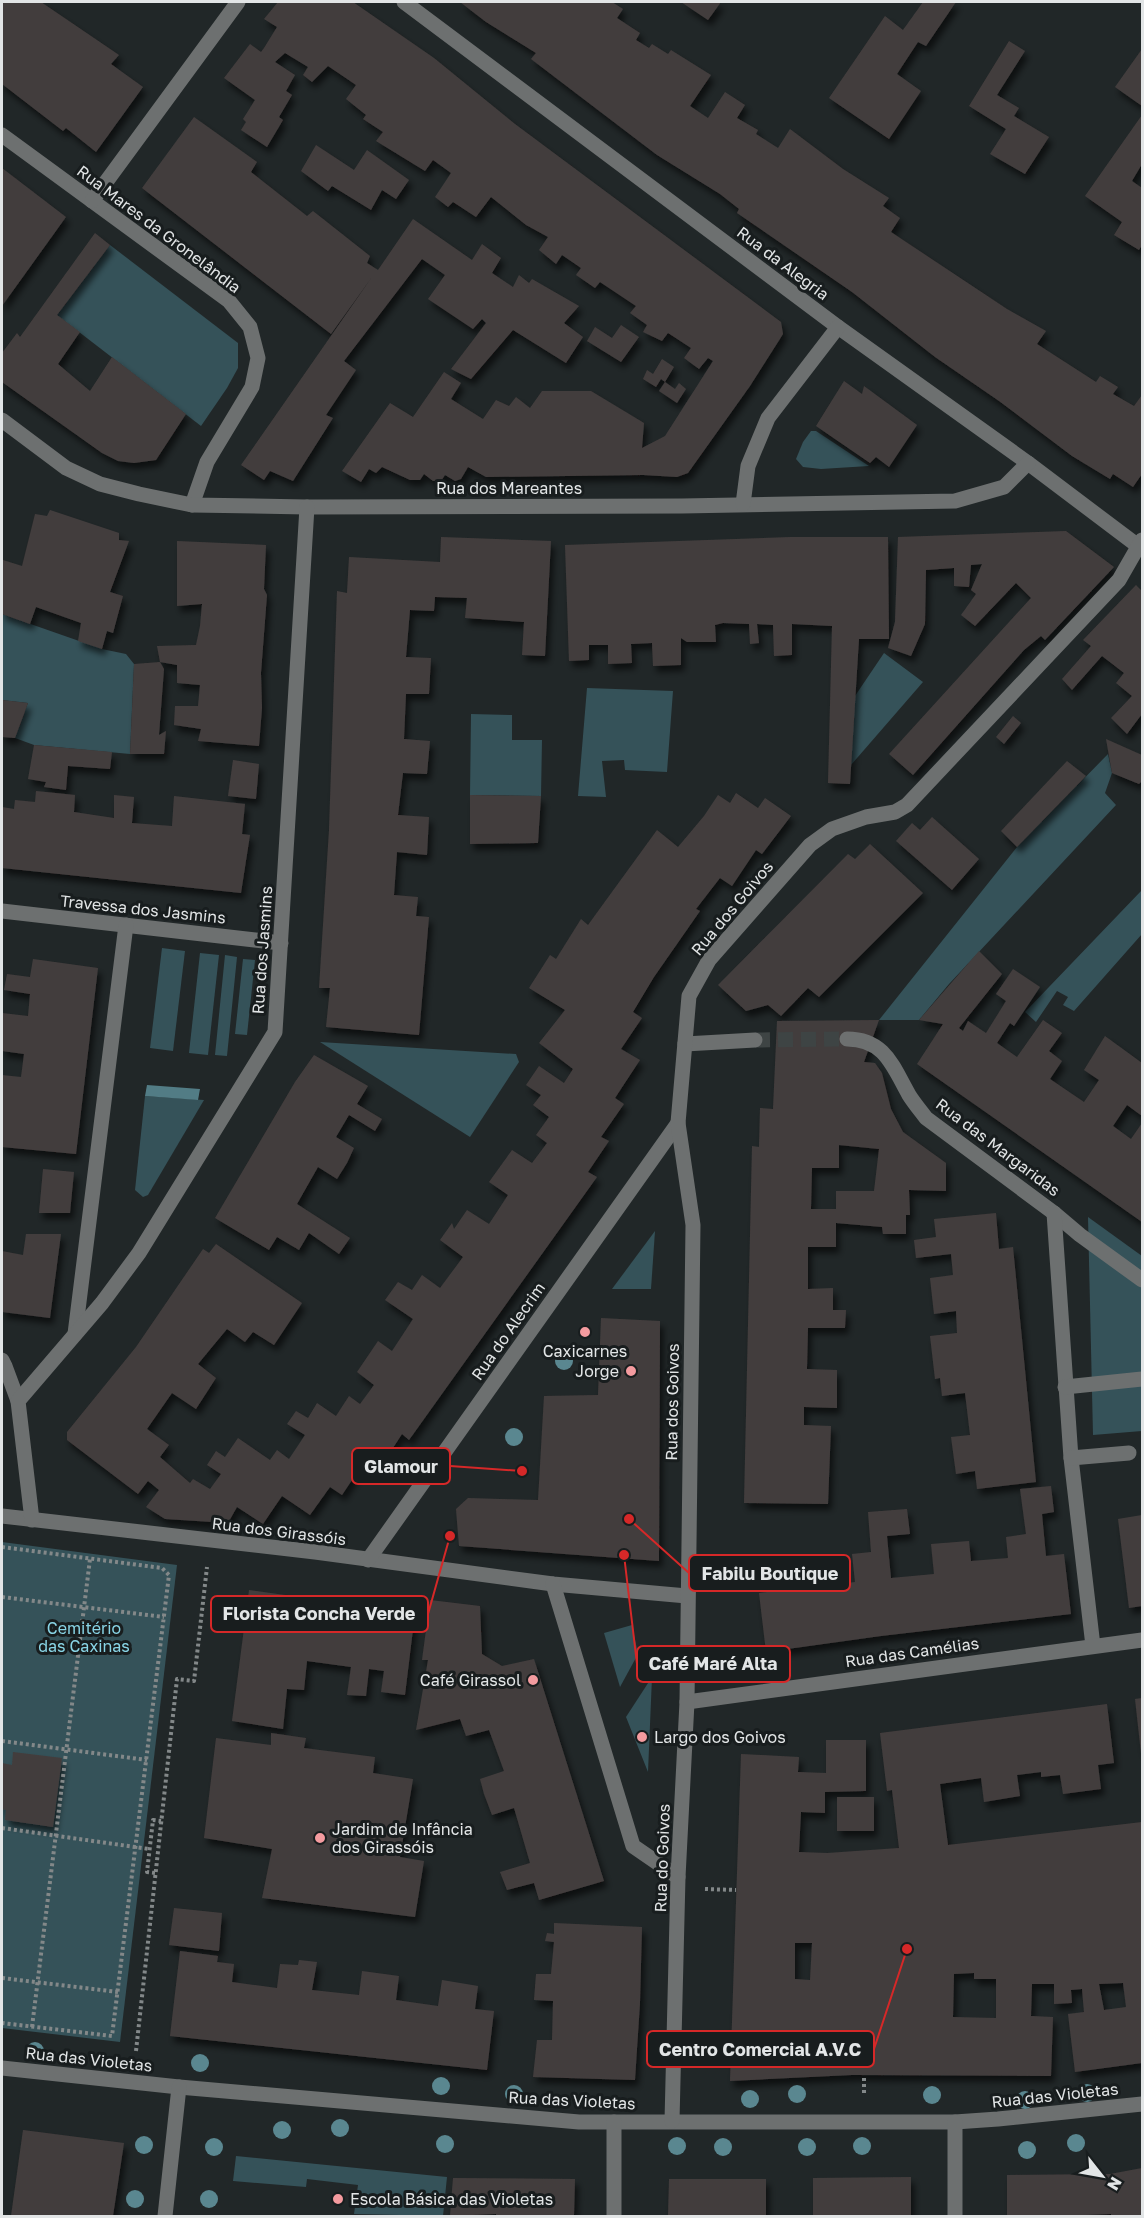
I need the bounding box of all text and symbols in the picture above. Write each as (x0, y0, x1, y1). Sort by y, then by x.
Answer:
street label: Rua Mares da Gronelândia (73, 161, 245, 297)
street label: Rua da Alegria (733, 222, 833, 304)
street label: Rua dos Mareantes (436, 478, 582, 498)
street label: Rua dos Goivos (687, 857, 777, 959)
street label: Rua dos Jasmins (248, 885, 276, 1015)
street label: Travessa dos Jasmins (59, 890, 227, 928)
street label: Rua das Margaridas (932, 1094, 1064, 1200)
street label: Rua do Alecrim (467, 1278, 549, 1384)
marker: Caxicarnes (578, 1325, 592, 1339)
place label: Caxicarnes (543, 1341, 627, 1361)
street label: Rua dos Goivos (661, 1343, 683, 1461)
place label: Jorge (575, 1361, 619, 1381)
marker: Jorge (624, 1364, 638, 1378)
callout: Glamour (352, 1448, 450, 1484)
text: Glamour (364, 1455, 438, 1477)
street label: Rua dos Girassóis (211, 1513, 347, 1549)
callout: Fabilu Boutique (689, 1555, 850, 1591)
text: Fabilu Boutique (702, 1562, 839, 1584)
callout: Florista Concha Verde (211, 1596, 428, 1632)
text: Florista Concha Verde (223, 1602, 416, 1624)
park label: Cemitério das Caxinas (38, 1618, 130, 1656)
street label: Rua das Camélias (844, 1633, 980, 1671)
callout: Café Maré Alta (637, 1646, 790, 1682)
text: Café Maré Alta (648, 1652, 778, 1674)
place label: Café Girassol (420, 1670, 521, 1690)
marker: Café Girassol (526, 1673, 540, 1687)
place label: Largo dos Goivos (654, 1727, 786, 1747)
marker: Largo dos Goivos (635, 1730, 649, 1744)
street label: Rua do Goivos (650, 1803, 674, 1913)
place label: Jardim de Infância dos Girassóis (332, 1819, 473, 1857)
marker: Jardim de Infância dos Girassóis (313, 1831, 327, 1845)
callout: Centro Comercial A.V.C (647, 2031, 874, 2067)
text: Centro Comercial A.V.C (659, 2038, 862, 2060)
street label: Rua das Violetas (25, 2042, 153, 2076)
street label: Rua das Violetas (991, 2078, 1119, 2112)
street label: Rua das Violetas (508, 2087, 636, 2113)
north arrow (1072, 2146, 1132, 2206)
text: N (1103, 2173, 1127, 2194)
place label: Escola Básica das Violetas (350, 2189, 553, 2209)
marker: Escola Básica das Violetas (331, 2192, 345, 2206)

